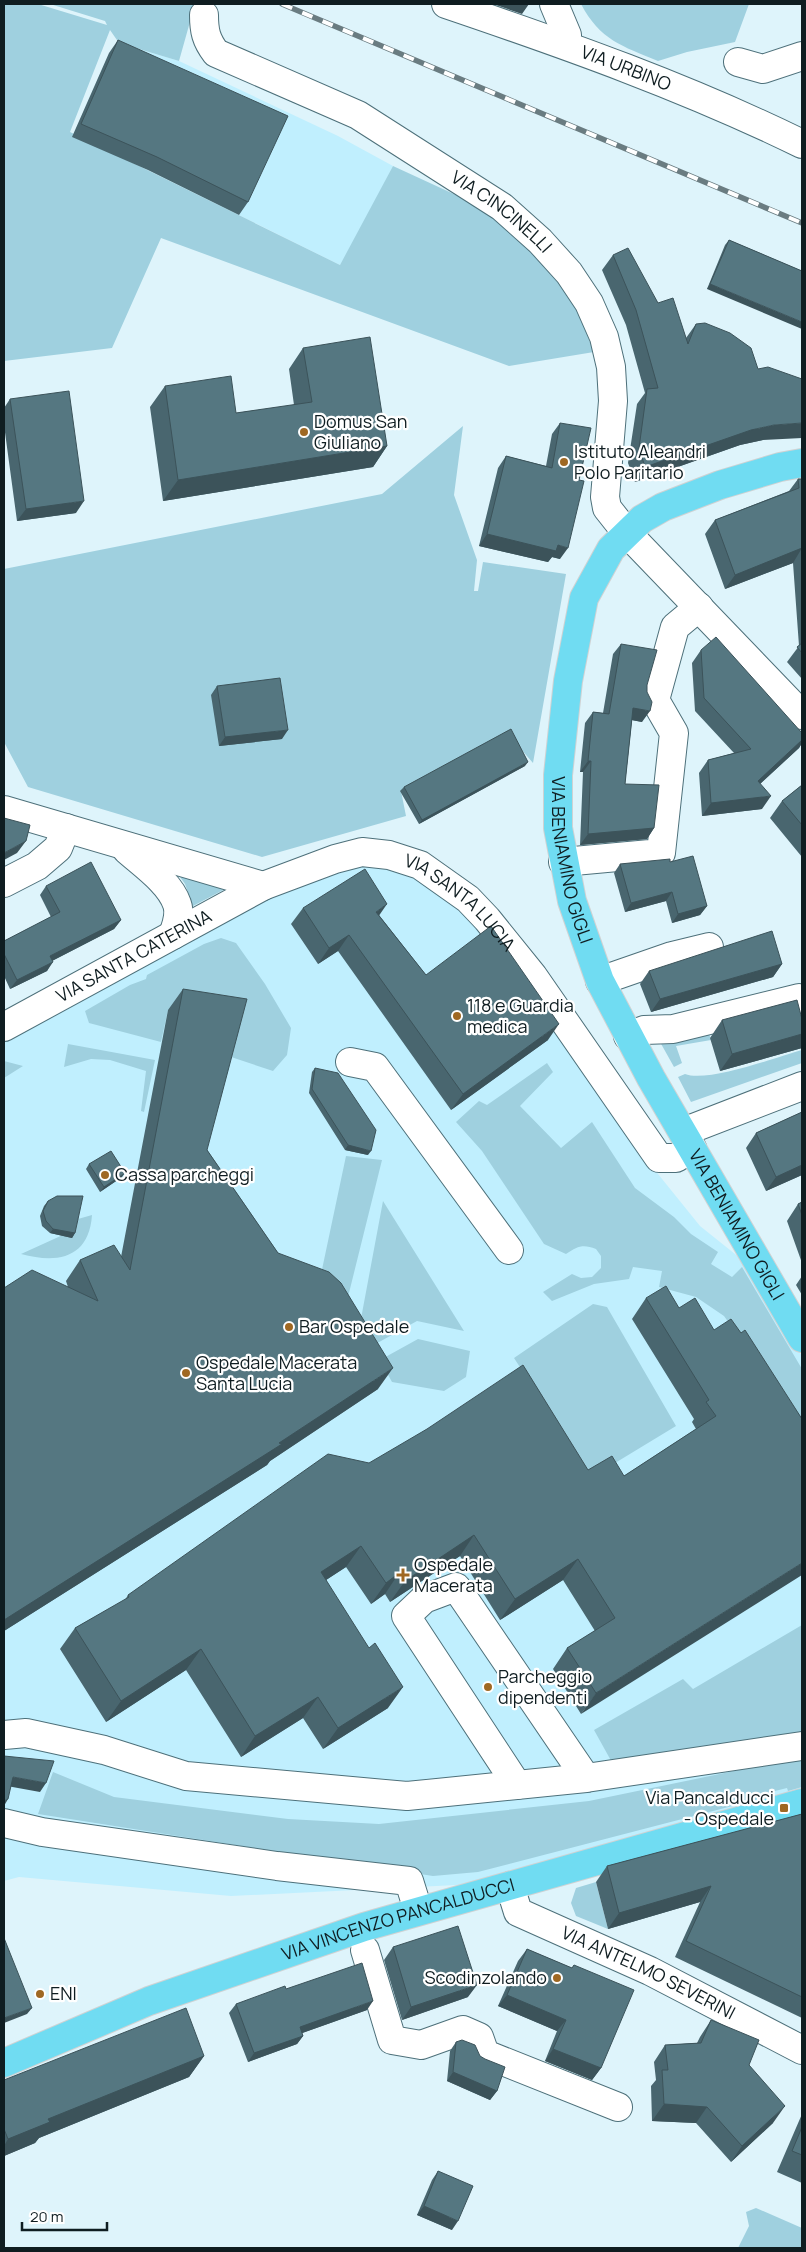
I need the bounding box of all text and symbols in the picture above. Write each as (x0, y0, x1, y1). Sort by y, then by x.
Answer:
street label: VIA URBINO (578, 39, 675, 96)
street label: VIA CINCINELLI (447, 165, 558, 258)
place label: Domus San Giuliano (314, 409, 408, 454)
marker: Domus San Giuliano (298, 426, 310, 438)
place label: Istituto Aleandri Polo Paritario (574, 439, 706, 484)
marker: Istituto Aleandri Polo Paritario (558, 456, 570, 468)
street label: VIA BENIAMINO GIGLI (547, 776, 599, 947)
street label: VIA SANTA LUCIA (402, 848, 522, 956)
street label: VIA SANTA CATERINA (52, 903, 216, 1007)
place label: 118 e Guardia medica (467, 993, 574, 1038)
marker: 118 e Guardia medica (451, 1010, 463, 1022)
street label: VIA BENIAMINO GIGLI (684, 1145, 790, 1304)
place label: Cassa parcheggi (115, 1162, 254, 1186)
marker: Cassa parcheggi (99, 1169, 111, 1181)
place label: Bar Ospedale (299, 1314, 409, 1338)
marker: Bar Ospedale (283, 1321, 295, 1333)
place label: Ospedale Macerata Santa Lucia (196, 1350, 357, 1395)
marker: Ospedale Macerata Santa Lucia (180, 1367, 192, 1379)
place label: Ospedale Macerata (414, 1552, 493, 1597)
marker: Ospedale Macerata (396, 1568, 410, 1582)
place label: Parcheggio dipendenti (498, 1664, 592, 1709)
marker: Parcheggio dipendenti (482, 1681, 494, 1693)
place label: Via Pancalducci - Ospedale (646, 1785, 774, 1830)
marker: Via Pancalducci - Ospedale (778, 1802, 790, 1814)
street label: VIA VINCENZO PANCALDUCCI (278, 1872, 517, 1965)
street label: VIA ANTELMO SEVERINI (558, 1920, 740, 2024)
place label: Scodinzolando (424, 1965, 547, 1989)
marker: Scodinzolando (551, 1972, 563, 1984)
place label: ENI (50, 1981, 77, 2005)
marker: ENI (34, 1988, 46, 2000)
scale bar (22, 2200, 108, 2232)
text: 20 m (30, 2206, 63, 2227)

